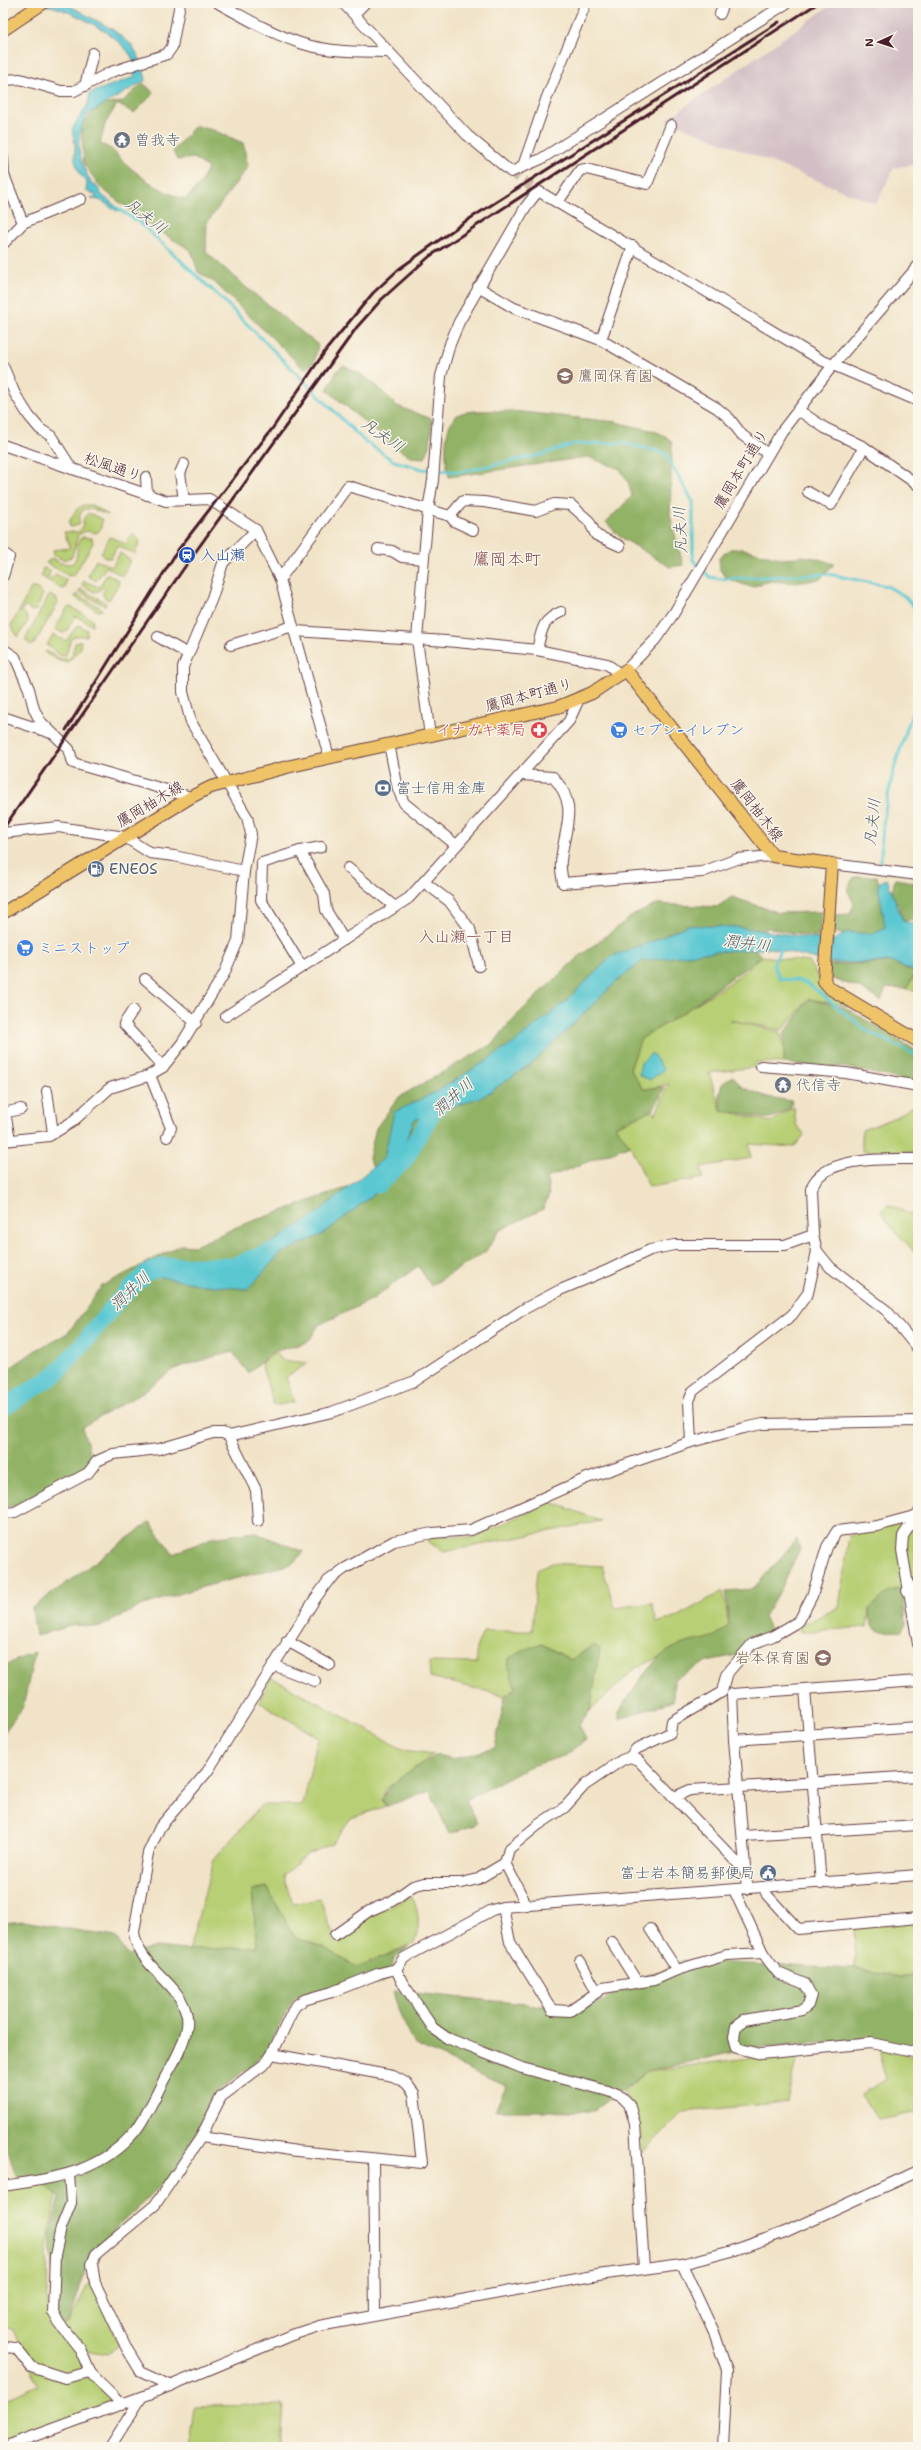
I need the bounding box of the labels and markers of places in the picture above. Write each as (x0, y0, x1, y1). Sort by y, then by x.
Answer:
temple icon: 曽我寺 (112, 130, 132, 150)
place label: 曽我寺 (135, 130, 180, 150)
school or university icon: 鷹岡保育園 (555, 366, 575, 386)
place label: 鷹岡保育園 (578, 366, 653, 386)
station icon: 入山瀬 (177, 545, 197, 565)
place label: 入山瀬 (200, 545, 245, 565)
place label: イナガキ薬局 (436, 720, 526, 740)
pharmacy icon: イナガキ薬局 (529, 720, 549, 740)
supermarket icon: セブン-イレブン (609, 720, 629, 740)
place label: セブン-イレブン (632, 720, 744, 740)
bank icon: 富士信用金庫 (373, 778, 393, 798)
place label: 富士信用金庫 (396, 778, 486, 798)
fuel station icon: ENEOS (86, 859, 106, 879)
place label: ENEOS (109, 859, 157, 879)
supermarket icon: ミニストップ (15, 938, 35, 958)
place label: ミニストップ (38, 938, 130, 958)
temple icon: 代信寺 (773, 1075, 793, 1095)
place label: 代信寺 (796, 1075, 841, 1095)
place label: 岩本保育園 (735, 1648, 810, 1668)
school or university icon: 岩本保育園 (813, 1648, 833, 1668)
place label: 富士岩本簡易郵便局 (620, 1863, 755, 1883)
public building icon: 富士岩本簡易郵便局 (758, 1863, 778, 1883)

